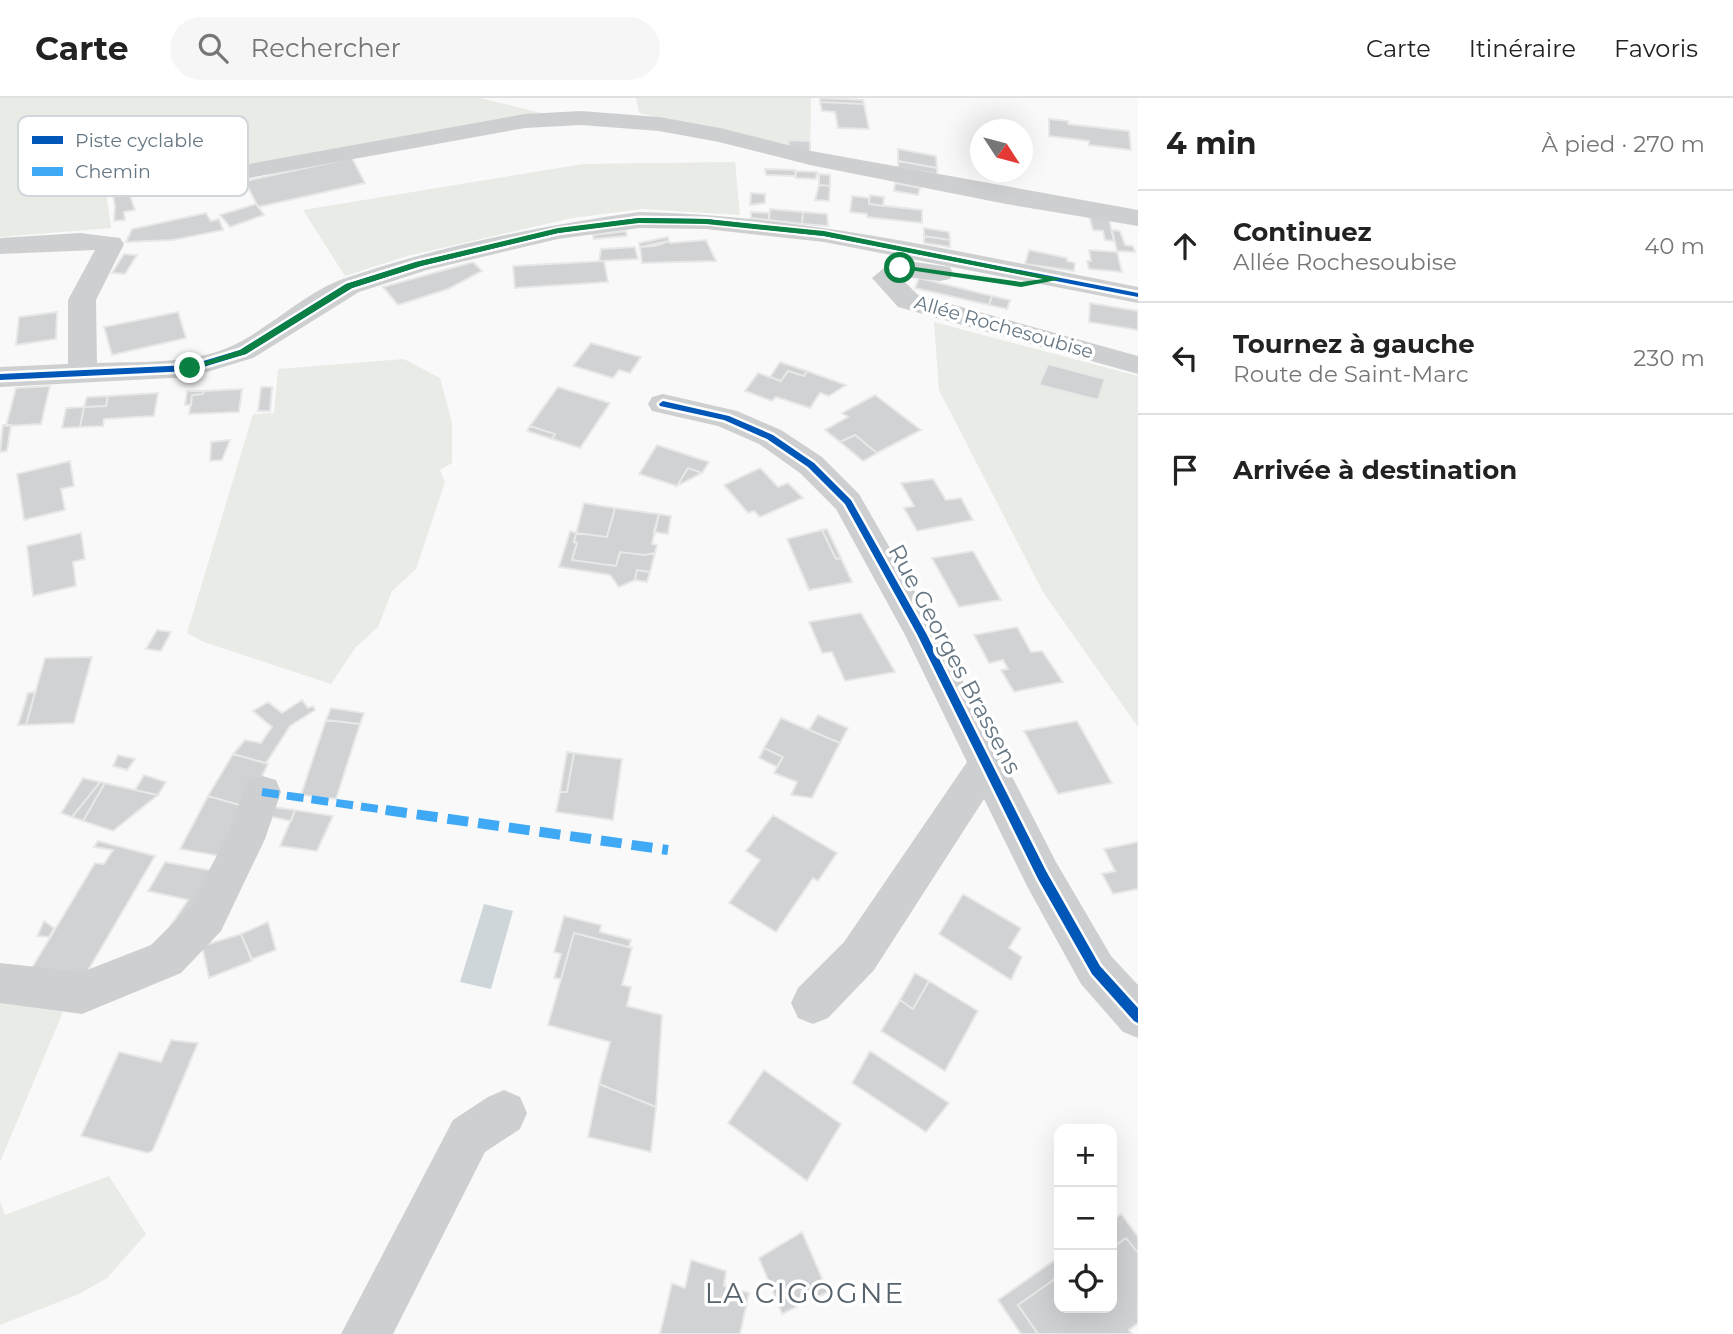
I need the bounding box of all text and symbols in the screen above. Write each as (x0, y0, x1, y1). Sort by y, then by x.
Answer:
search box (170, 17, 660, 80)
text: Carte (35, 28, 128, 68)
icon: search (194, 29, 232, 67)
text: Rechercher (250, 32, 401, 64)
text: Carte (1366, 34, 1431, 63)
text: Itinéraire (1469, 34, 1576, 63)
text: Favoris (1614, 34, 1698, 63)
legend (18, 116, 248, 196)
north arrow (970, 119, 1033, 182)
text: 4 min (1166, 125, 1256, 162)
text: Piste cyclable (75, 129, 204, 152)
text: À pied · 270 m (1542, 130, 1705, 158)
text: Chemin (75, 160, 151, 183)
text: Continuez (1233, 216, 1372, 248)
icon: ahead (1166, 227, 1204, 265)
text: 40 m (1644, 232, 1705, 260)
text: Allée Rochesoubise (1233, 248, 1457, 276)
route start (884, 252, 915, 283)
street label: Allée Rochesoubise (912, 290, 1096, 364)
text: Tournez à gauche (1233, 328, 1475, 360)
icon: left (1166, 339, 1204, 377)
text: 230 m (1633, 344, 1705, 372)
route end (174, 352, 205, 383)
text: Route de Saint-Marc (1233, 360, 1469, 388)
icon: arrive (1166, 451, 1204, 489)
text: Arrivée à destination (1233, 454, 1517, 486)
street label: Rue Georges Brassens (882, 539, 1028, 779)
map controls (1054, 1124, 1117, 1313)
button: + (1054, 1124, 1117, 1187)
button: − (1054, 1187, 1117, 1250)
button: locate (1054, 1250, 1117, 1313)
district label: LA CIGOGNE (705, 1276, 905, 1310)

